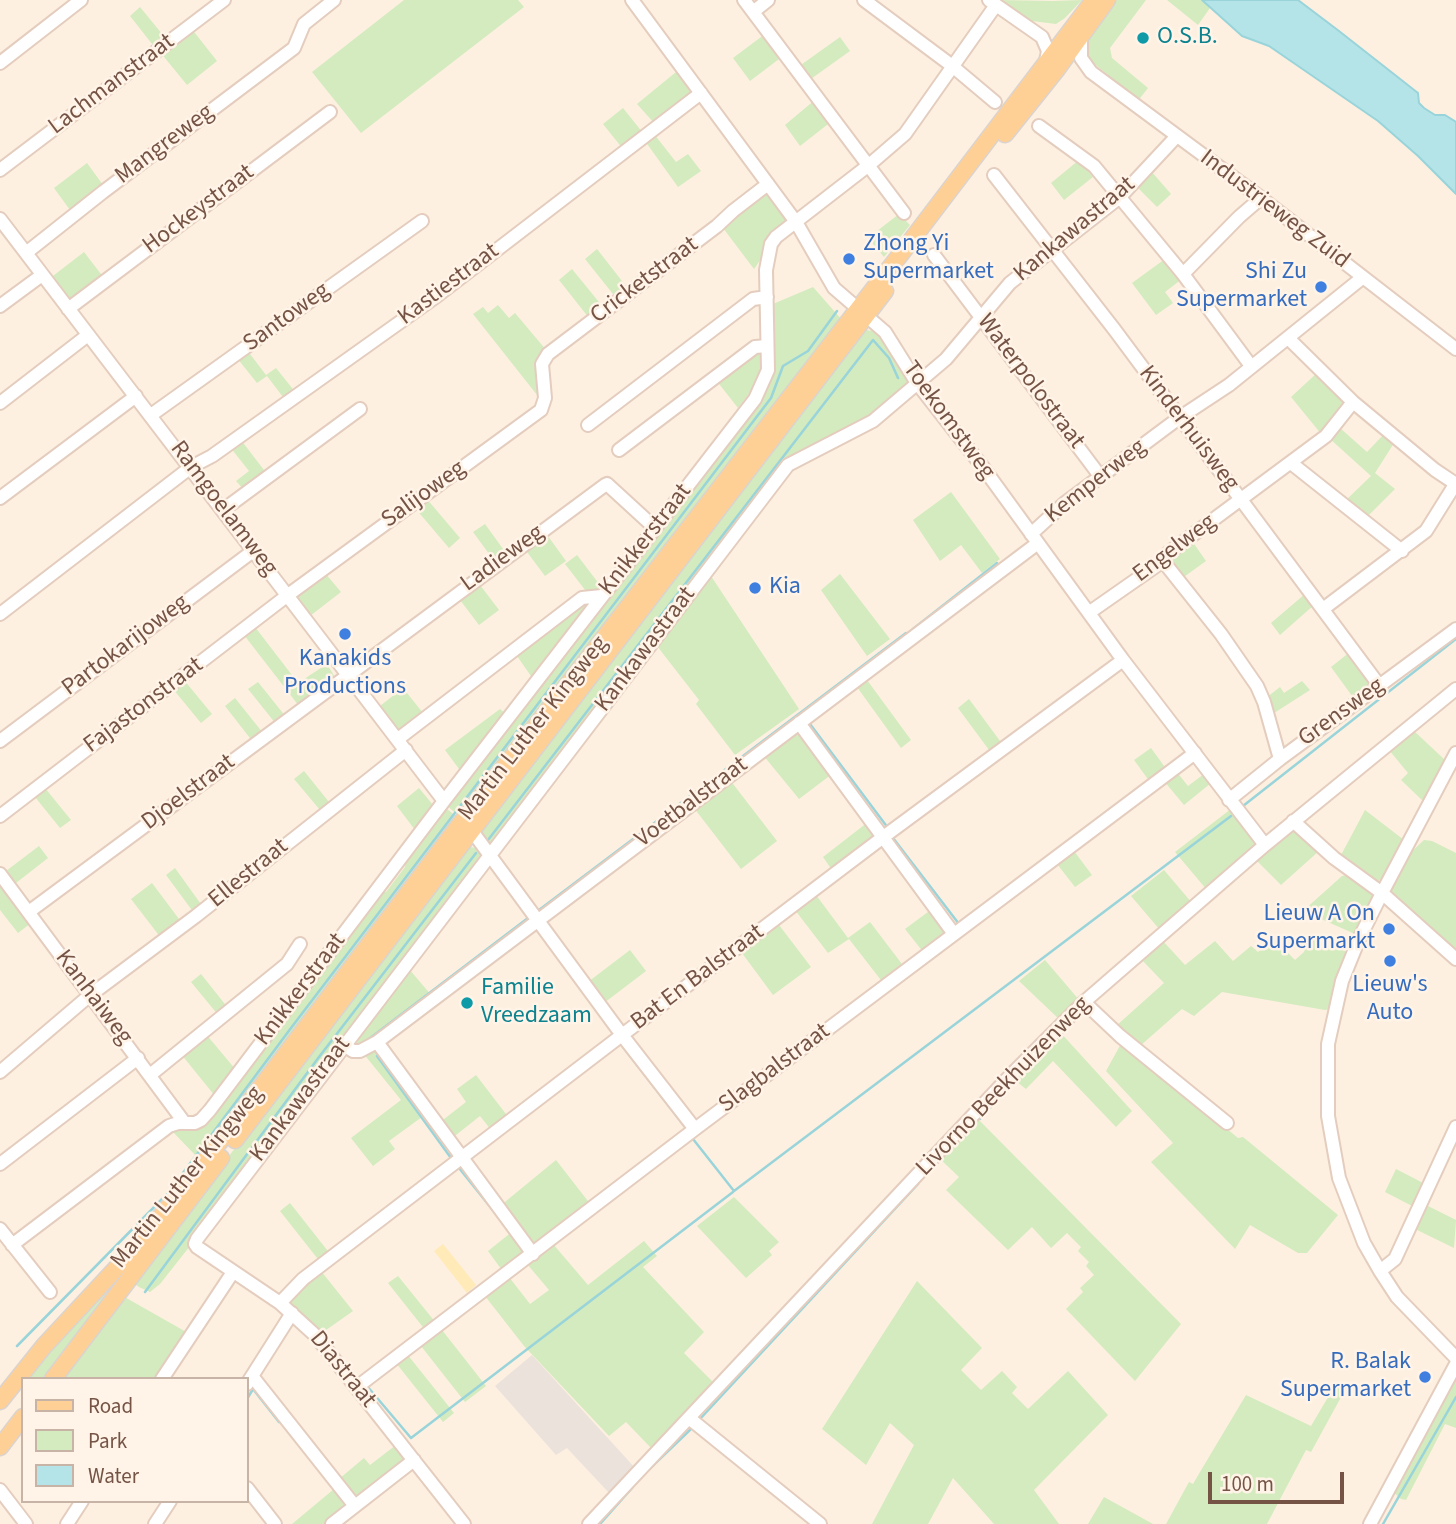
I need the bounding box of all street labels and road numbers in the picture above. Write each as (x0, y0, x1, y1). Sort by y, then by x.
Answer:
street label: Lachmanstraat (43, 28, 181, 142)
street label: Mangreweg (110, 99, 220, 191)
street label: Industrieweg Zuid (1193, 144, 1355, 276)
street label: Hockeystraat (138, 159, 260, 261)
street label: Kankawastraat (1009, 171, 1141, 289)
street label: Cricketstraat (586, 231, 704, 331)
street label: Kastiestraat (393, 238, 505, 332)
street label: Santoweg (238, 277, 336, 359)
street label: Waterpolostraat (970, 309, 1090, 455)
street label: Toekomstweg (895, 356, 1001, 486)
street label: Kinderhuisweg (1132, 361, 1244, 497)
street label: Kemperweg (1040, 434, 1152, 530)
street label: Ramgoelamweg (163, 436, 283, 582)
street label: Salijoweg (376, 455, 472, 535)
street label: Knikkerstraat (593, 478, 699, 602)
street label: Engelweg (1128, 508, 1222, 590)
street label: Ladieweg (456, 519, 550, 599)
street label: Kankawastraat (590, 582, 702, 718)
street label: Partokarijoweg (57, 589, 195, 703)
street label: Martin Luther Kingweg (453, 631, 615, 827)
street label: Fajastonstraat (79, 652, 209, 760)
street label: Grensweg (1294, 672, 1390, 754)
street label: Djoelstraat (137, 749, 241, 837)
street label: Voetbalstraat (630, 751, 754, 855)
street label: Ellestraat (203, 833, 295, 915)
street label: Bat En Balstraat (626, 919, 770, 1037)
street label: Knikkerstraat (249, 928, 353, 1052)
street label: Kanhaiweg (48, 945, 138, 1051)
street label: Livorno Beekhuizenweg (911, 991, 1097, 1183)
street label: Slagbalstraat (714, 1018, 836, 1120)
street label: Kankawastraat (245, 1032, 357, 1168)
street label: Martin Luther Kingweg (106, 1081, 270, 1275)
street label: Diastraat (302, 1326, 382, 1414)

